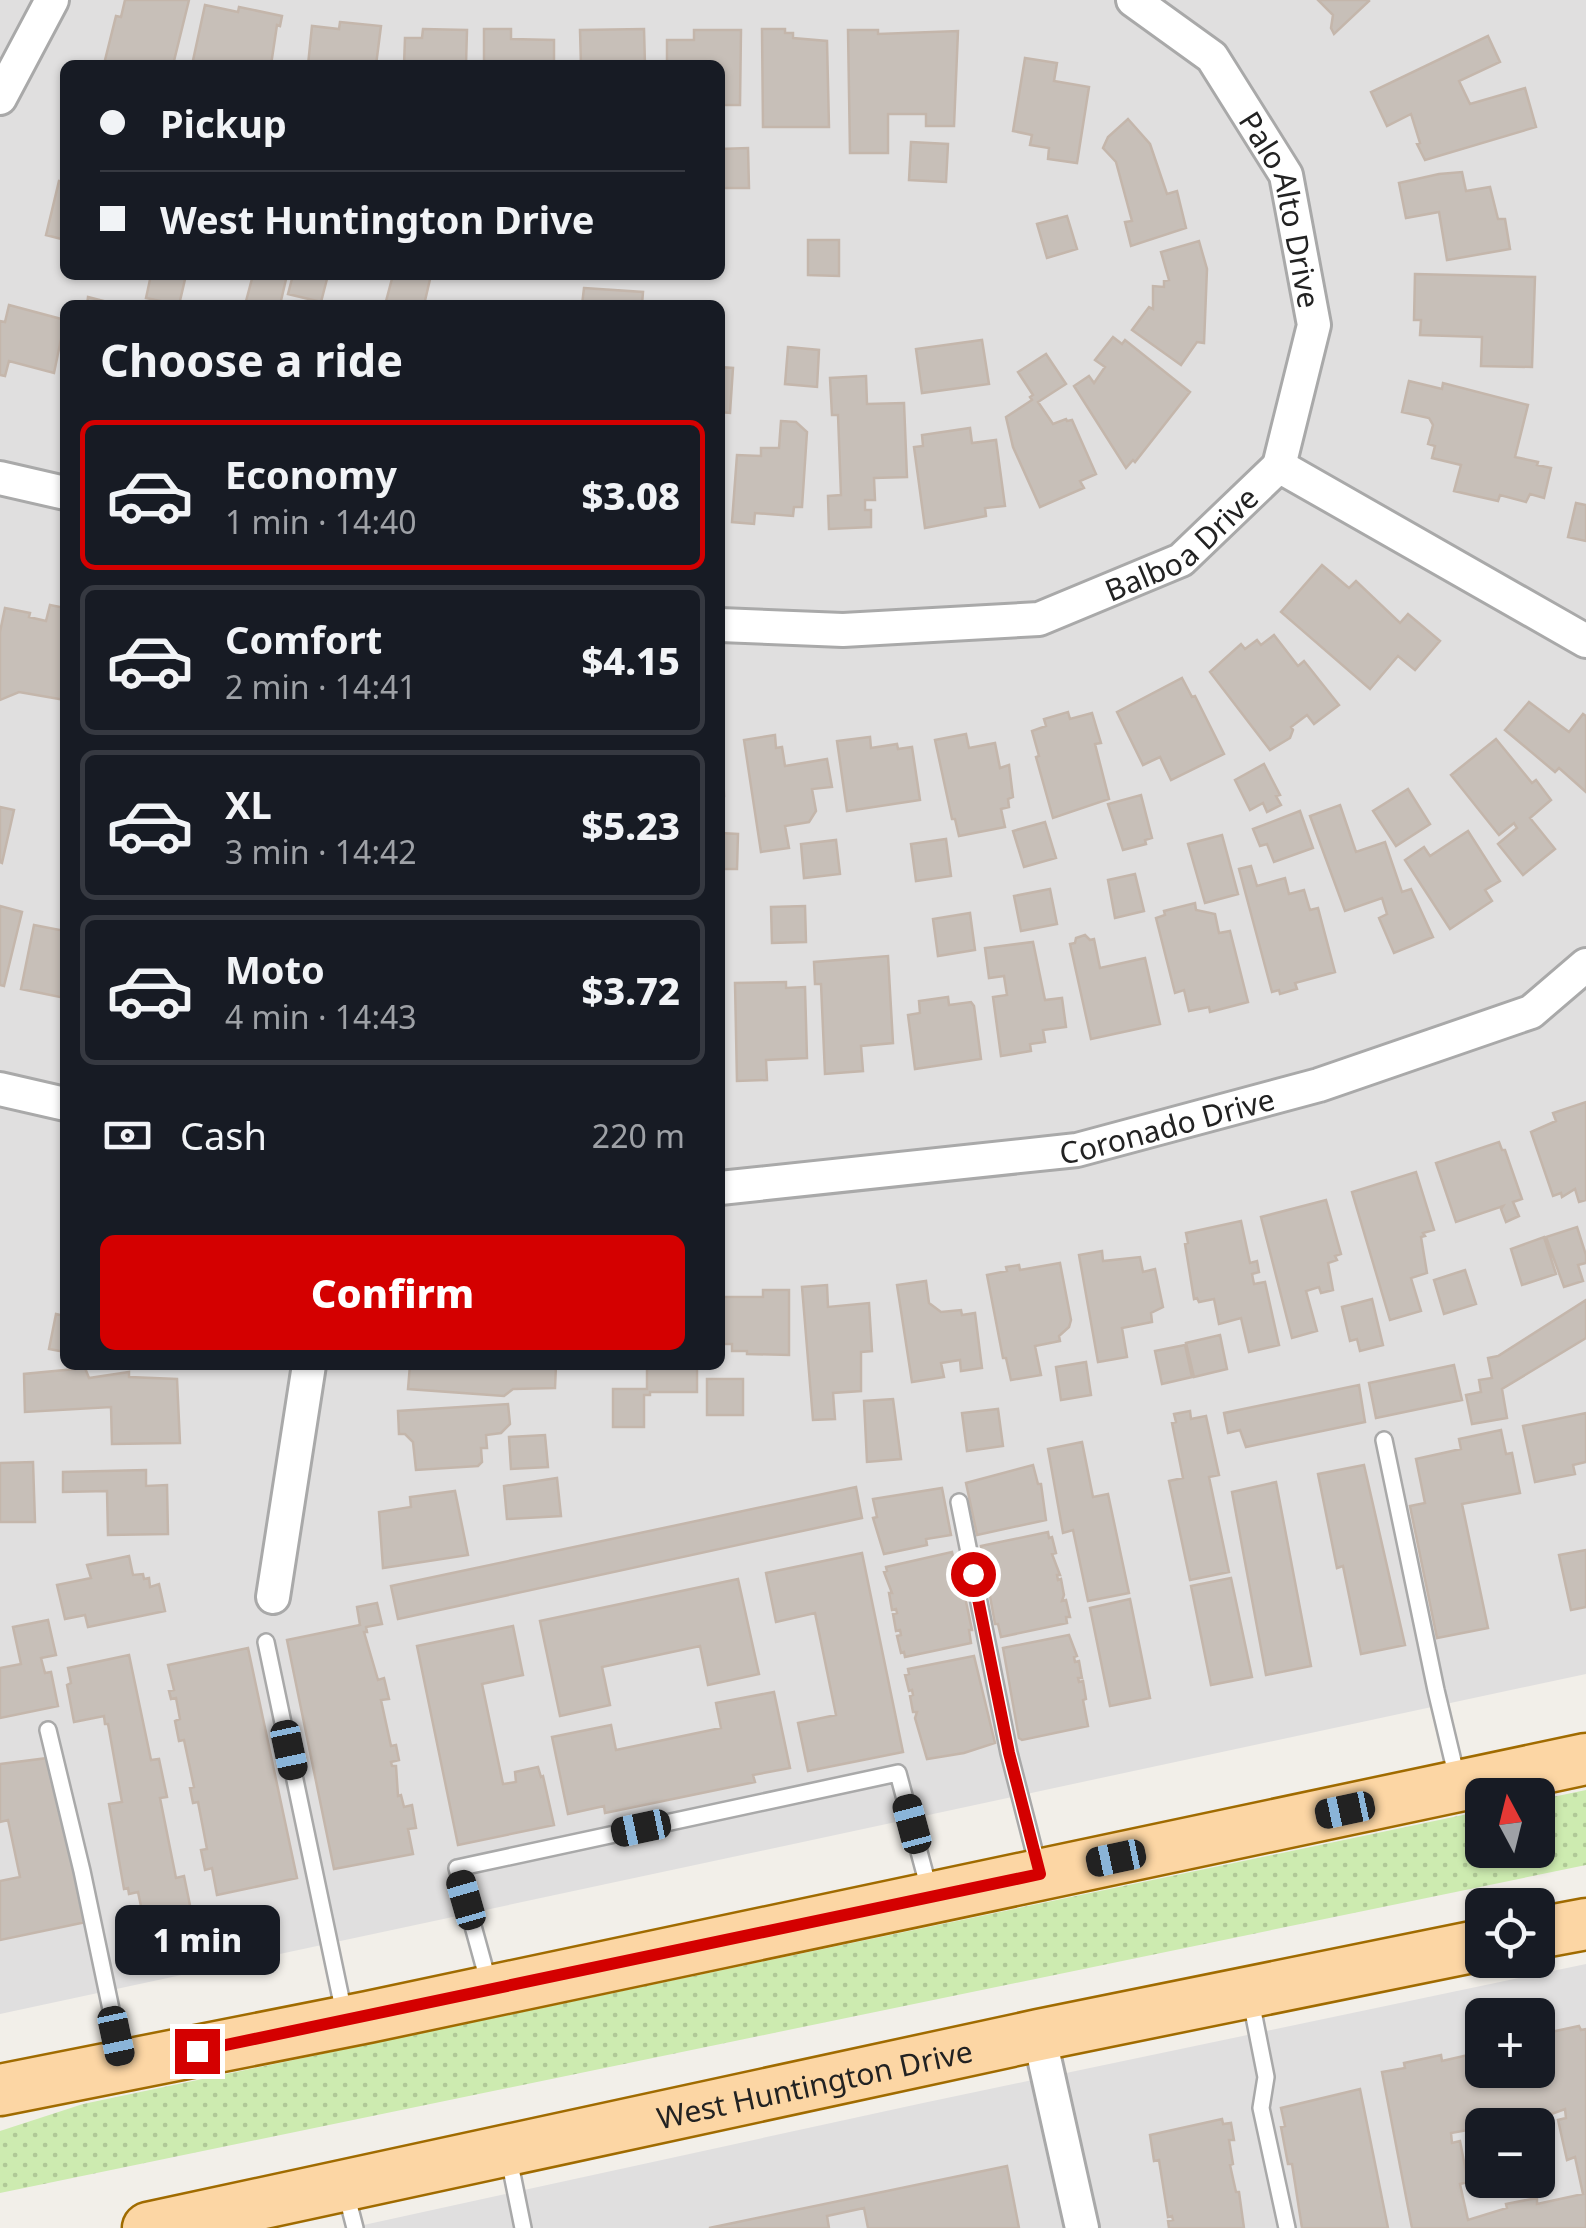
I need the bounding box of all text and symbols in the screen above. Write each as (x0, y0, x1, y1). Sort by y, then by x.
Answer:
text: Pickup (160, 97, 287, 149)
street label: Palo Alto Drive (1230, 103, 1331, 311)
text: West Huntington Drive (160, 193, 595, 245)
text: Choose a ride (100, 329, 403, 390)
text: Economy (225, 448, 397, 500)
icon: car (105, 450, 195, 540)
text: $3.08 (581, 469, 680, 521)
street label: Balboa Drive (1098, 477, 1266, 610)
text: 1 min · 14:40 (225, 500, 417, 543)
text: Comfort (225, 613, 382, 665)
icon: car (105, 615, 195, 705)
text: $4.15 (581, 634, 680, 686)
text: 2 min · 14:41 (225, 665, 417, 708)
text: XL (225, 778, 272, 830)
icon: car (105, 780, 195, 870)
text: $5.23 (581, 799, 680, 851)
text: 3 min · 14:42 (225, 830, 417, 873)
text: Moto (225, 943, 325, 995)
icon: car (105, 945, 195, 1035)
text: $3.72 (581, 964, 680, 1016)
text: 4 min · 14:43 (225, 995, 417, 1038)
street label: Coronado Drive (1057, 1077, 1279, 1172)
icon: cash (100, 1108, 155, 1163)
text: Cash (180, 1109, 267, 1161)
text: 220 m (592, 1114, 685, 1157)
button: Confirm (100, 1235, 685, 1350)
route start (951, 1552, 996, 1597)
car (268, 1718, 310, 1782)
north arrow (1465, 1778, 1555, 1868)
map controls (1465, 1778, 1555, 2198)
car (1313, 1789, 1377, 1831)
car (890, 1791, 934, 1857)
car (609, 1807, 673, 1849)
car (1084, 1837, 1148, 1879)
car (443, 1867, 489, 1933)
button: locate (1465, 1888, 1555, 1978)
callout: 1 min (114, 1906, 280, 1976)
text: 1 min (153, 1918, 242, 1961)
button: + (1465, 1998, 1555, 2088)
car (95, 2004, 137, 2068)
route end (175, 2029, 220, 2074)
street label: West Huntington Drive (653, 2030, 976, 2138)
button: − (1465, 2108, 1555, 2198)

